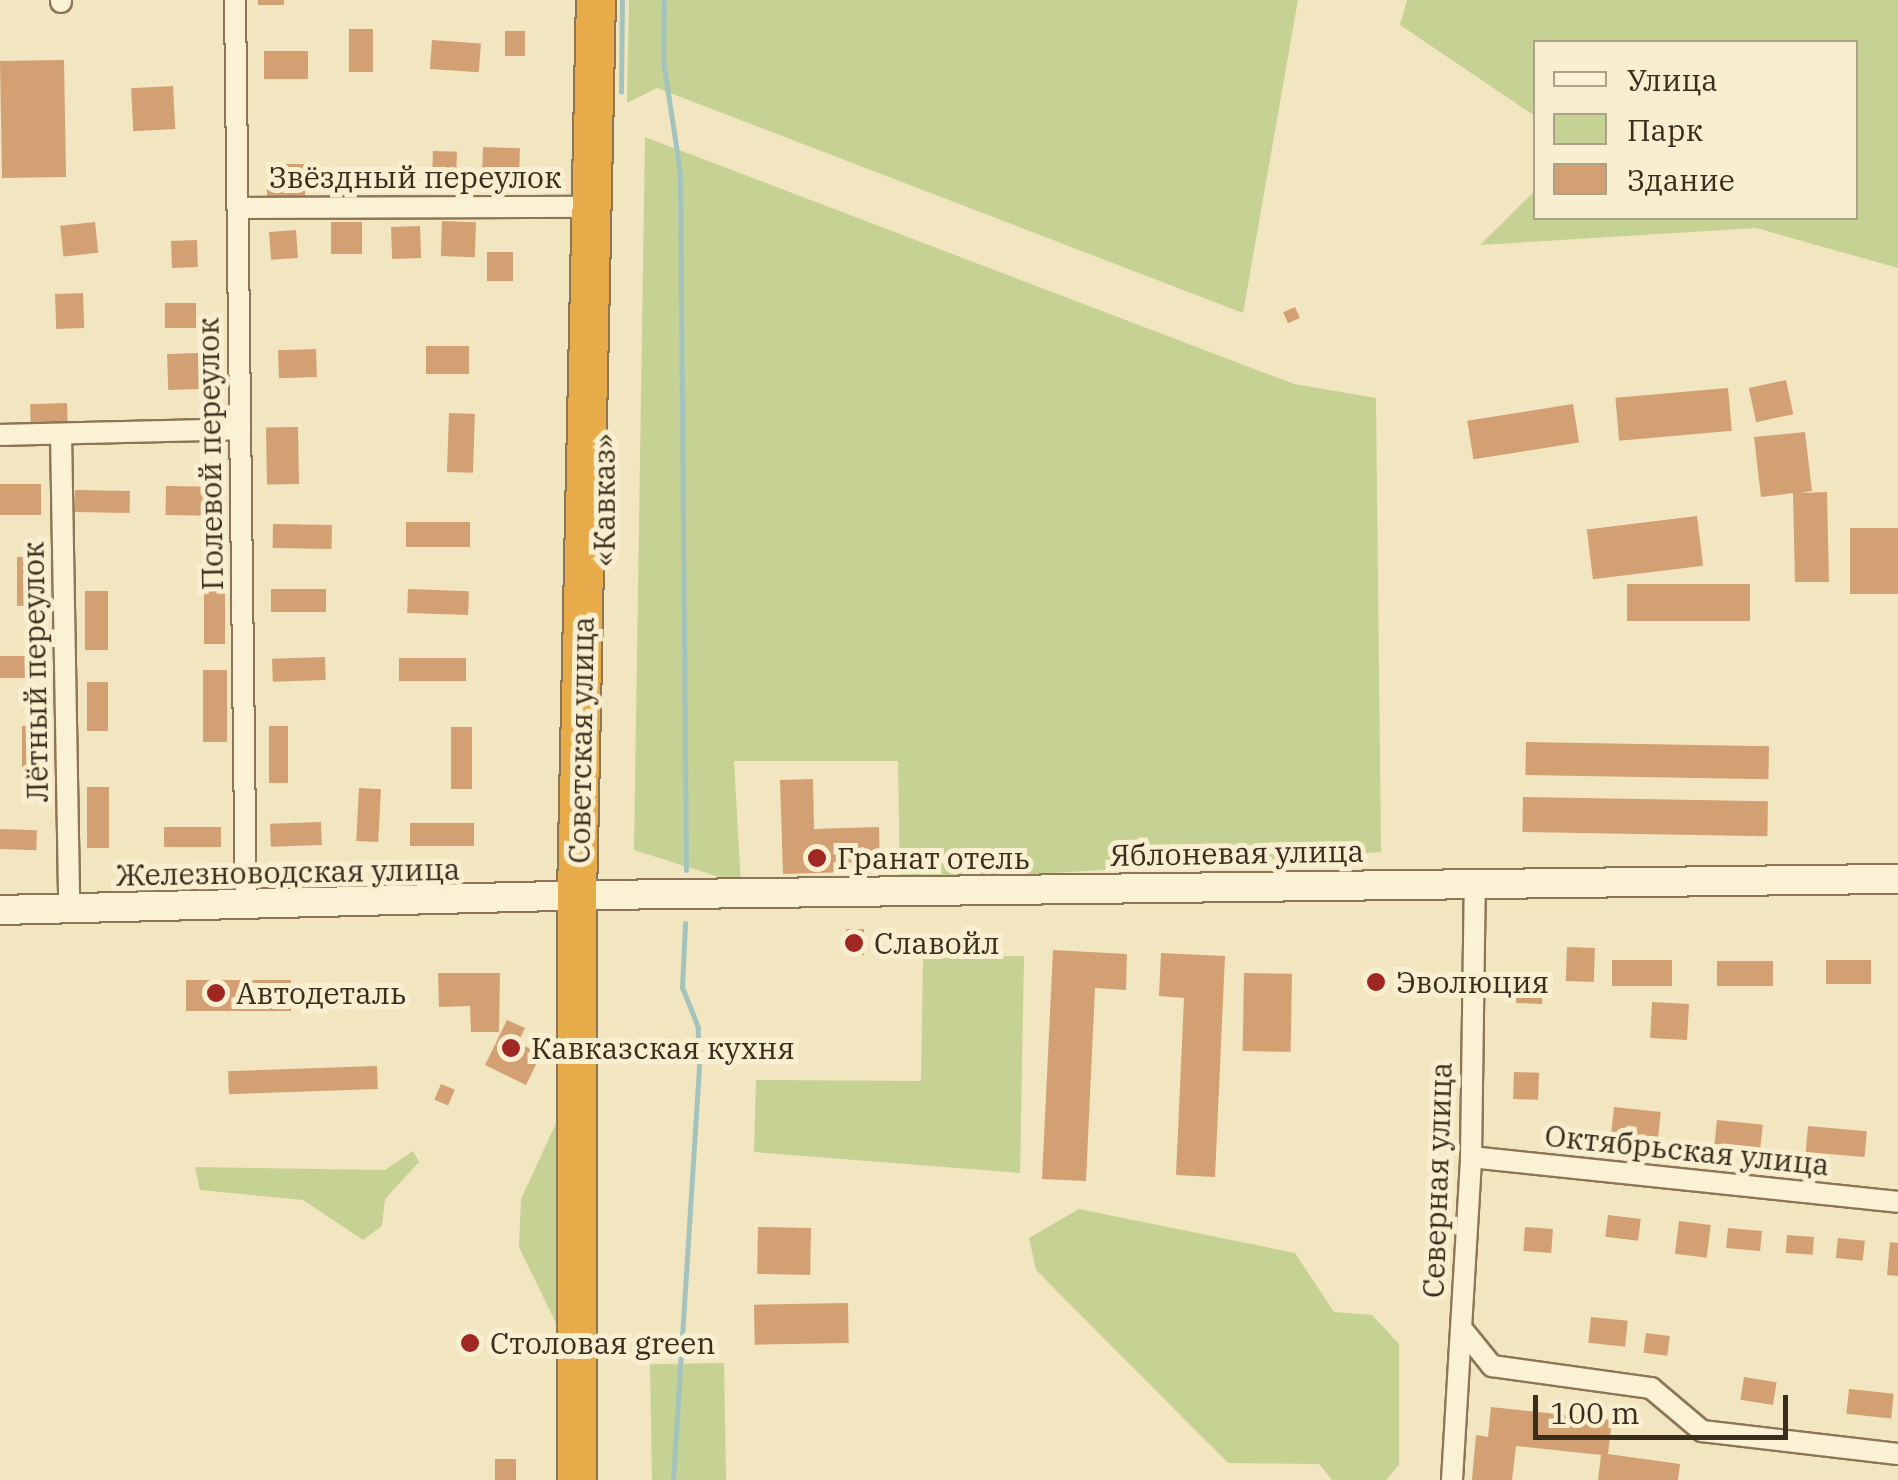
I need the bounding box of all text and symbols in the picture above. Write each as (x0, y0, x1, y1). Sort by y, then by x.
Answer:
legend (1533, 40, 1858, 220)
text: Улица (1627, 60, 1718, 99)
text: Парк (1627, 110, 1703, 149)
street label: Звёздный переулок (269, 159, 561, 195)
text: Здание (1627, 160, 1735, 199)
street label: Полевой переулок (190, 317, 230, 591)
street label: «Кавказ» (586, 434, 622, 566)
street label: Лётный переулок (15, 541, 55, 803)
street label: Советская улица (561, 616, 601, 864)
street label: Яблоневая улица (1110, 833, 1364, 873)
place label: Гранат отель (837, 840, 1030, 876)
marker: Гранат отель (806, 847, 828, 869)
street label: Железноводская улица (116, 851, 460, 893)
place label: Славойл (874, 925, 1000, 961)
marker: Славойл (843, 932, 865, 954)
place label: Эволюция (1396, 964, 1549, 1000)
marker: Эволюция (1365, 971, 1387, 993)
place label: Автодеталь (236, 975, 406, 1011)
marker: Автодеталь (205, 982, 227, 1004)
place label: Кавказская кухня (531, 1030, 795, 1066)
marker: Кавказская кухня (500, 1037, 522, 1059)
street label: Северная улица (1415, 1061, 1459, 1299)
street label: Октябрьская улица (1543, 1117, 1831, 1183)
place label: Столовая green (490, 1325, 715, 1361)
marker: Столовая green (459, 1332, 481, 1354)
scale bar (1538, 1375, 1793, 1437)
text: 100 m (1550, 1393, 1640, 1432)

